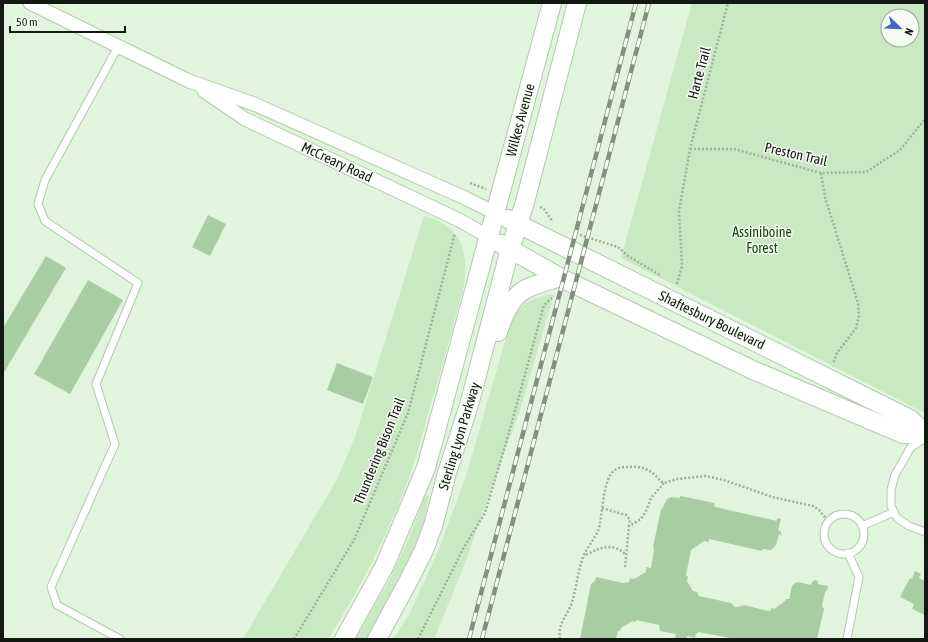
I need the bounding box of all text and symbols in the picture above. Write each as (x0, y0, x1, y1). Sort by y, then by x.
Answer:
scale bar (10, 8, 125, 34)
north arrow (880, 8, 920, 48)
text: 50 m (16, 15, 38, 29)
text: N (902, 27, 916, 37)
street label: Harte Trail (684, 45, 714, 101)
street label: Wilkes Avenue (503, 82, 537, 158)
street label: McCreary Road (299, 139, 375, 185)
street label: Preston Trail (763, 139, 829, 169)
park label: Assiniboine Forest (732, 224, 792, 256)
street label: Shaftesbury Boulevard (656, 287, 768, 353)
street label: Sterling Lyon Parkway (435, 380, 483, 492)
street label: Thundering Bison Trail (350, 395, 408, 507)

